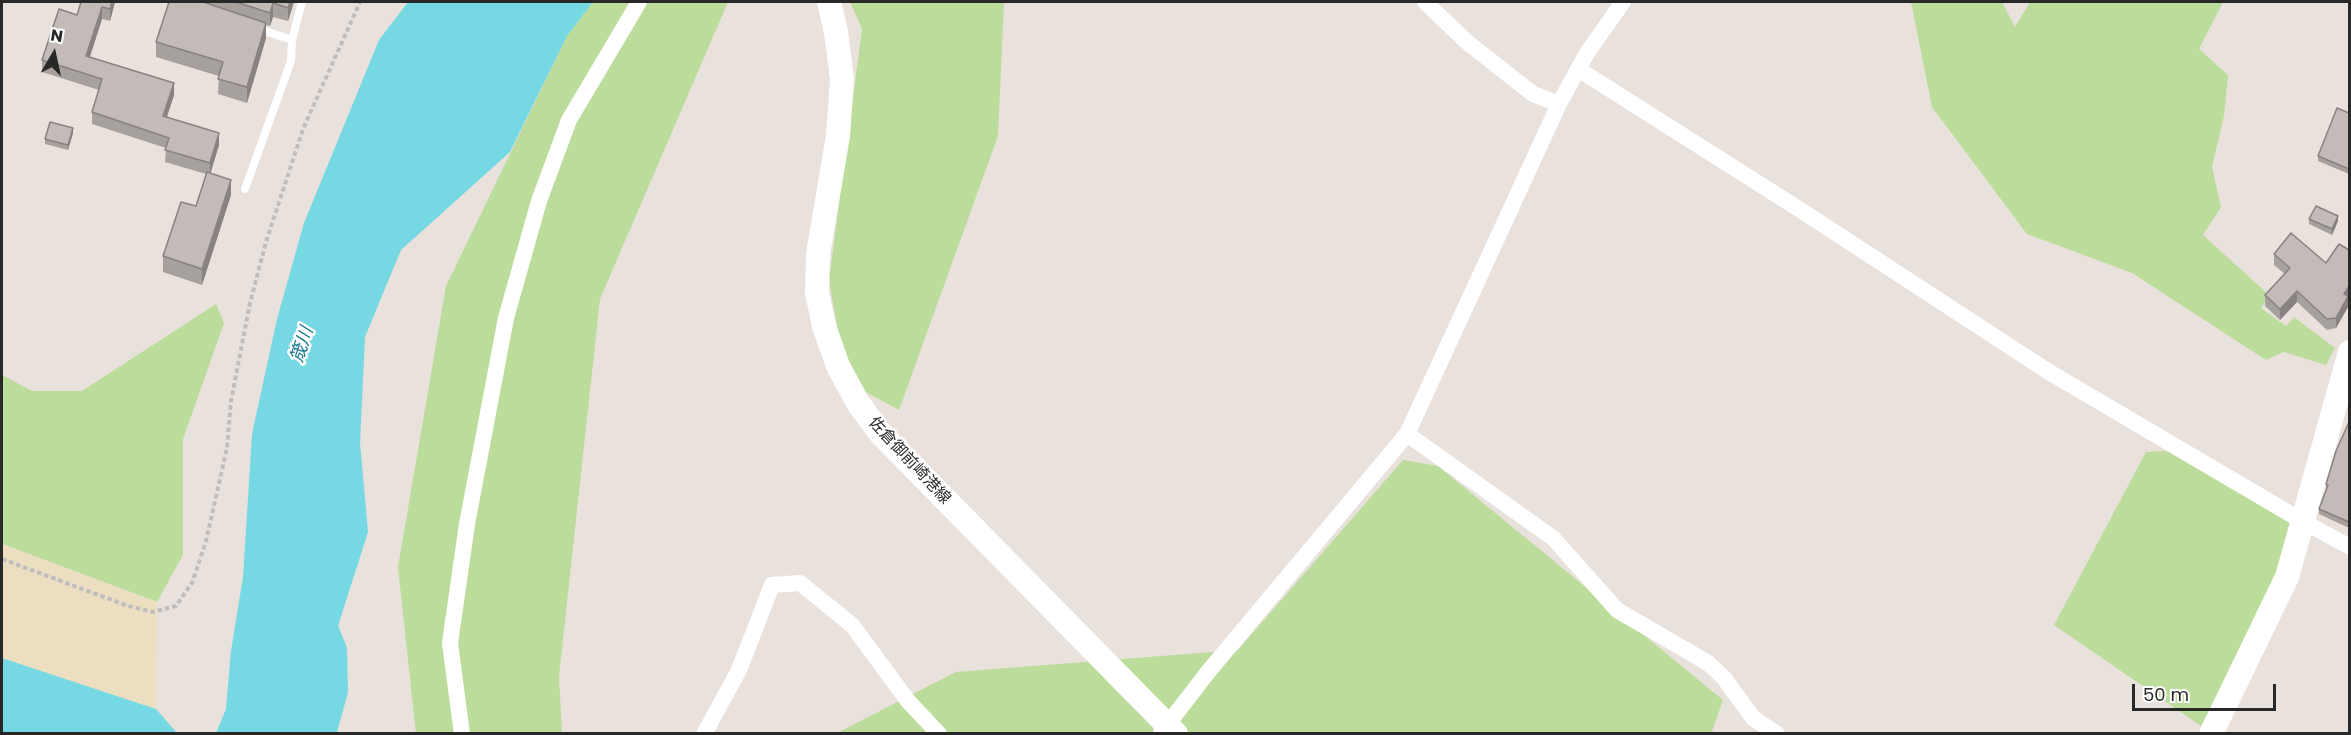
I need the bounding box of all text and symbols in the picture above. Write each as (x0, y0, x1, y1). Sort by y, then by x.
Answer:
text: N (49, 23, 65, 48)
north arrow (24, 24, 84, 84)
water label: 筬川 (287, 325, 319, 365)
street label: 佐倉御前崎港線 (864, 413, 954, 509)
scale bar (2135, 672, 2279, 710)
text: 50 m (2143, 682, 2189, 707)

